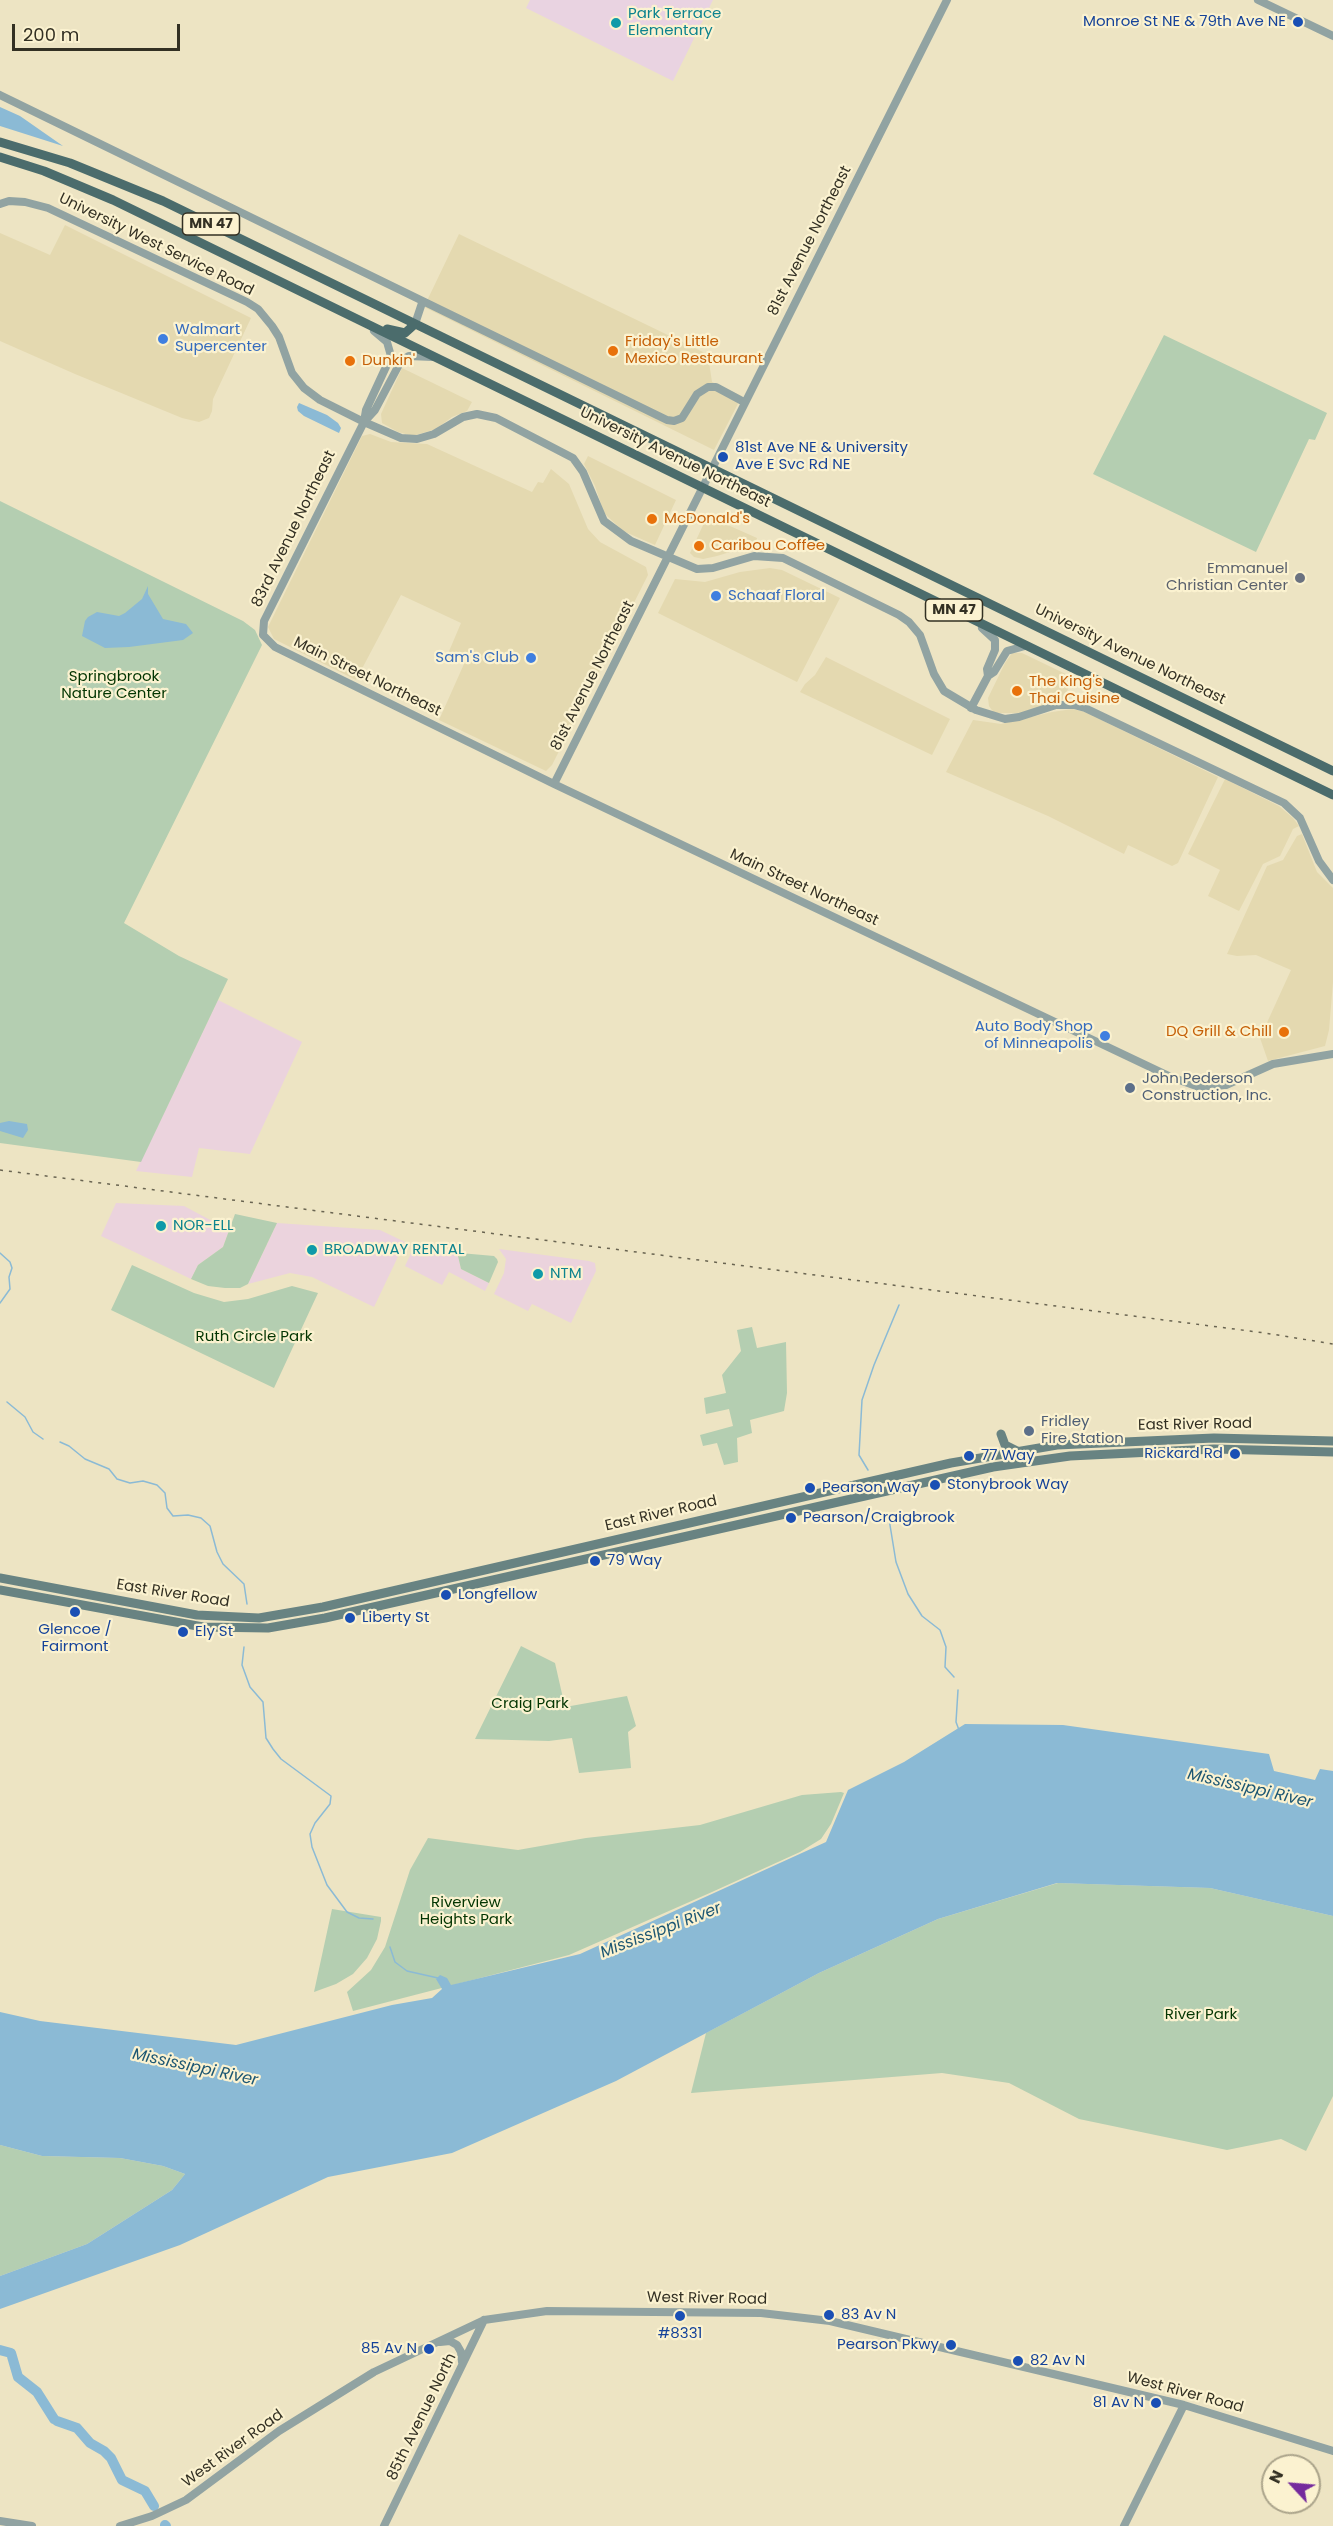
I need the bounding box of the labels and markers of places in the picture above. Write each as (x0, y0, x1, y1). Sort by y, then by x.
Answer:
place label: Park Terrace Elementary (628, 5, 721, 40)
place label: Monroe St NE & 79th Ave NE (1083, 13, 1286, 31)
marker: Monroe St NE & 79th Ave NE (1291, 15, 1305, 29)
marker: Park Terrace Elementary (609, 16, 623, 30)
place label: Walmart Supercenter (175, 321, 267, 356)
marker: Walmart Supercenter (156, 332, 170, 346)
place label: Friday's Little Mexico Restaurant (625, 333, 763, 368)
marker: Friday's Little Mexico Restaurant (606, 344, 620, 358)
place label: Dunkin' (362, 352, 415, 370)
marker: Dunkin' (343, 354, 357, 368)
place label: 81st Ave NE & University Ave E Svc Rd NE (735, 439, 908, 474)
marker: 81st Ave NE & University Ave E Svc Rd NE (716, 450, 730, 464)
place label: McDonald's (664, 510, 750, 528)
marker: McDonald's (645, 512, 659, 526)
place label: Caribou Coffee (711, 537, 825, 555)
marker: Caribou Coffee (692, 539, 706, 553)
place label: Emmanuel Christian Center (1166, 560, 1288, 595)
marker: Emmanuel Christian Center (1293, 571, 1307, 585)
place label: Schaaf Floral (728, 587, 825, 605)
marker: Schaaf Floral (709, 589, 723, 603)
place label: Sam's Club (435, 649, 519, 667)
marker: Sam's Club (524, 651, 538, 665)
place label: The King's Thai Cuisine (1029, 673, 1120, 708)
marker: The King's Thai Cuisine (1010, 684, 1024, 698)
place label: Auto Body Shop of Minneapolis (975, 1018, 1093, 1053)
place label: DQ Grill & Chill (1166, 1023, 1272, 1041)
marker: DQ Grill & Chill (1277, 1025, 1291, 1039)
marker: Auto Body Shop of Minneapolis (1098, 1029, 1112, 1043)
place label: John Pederson Construction, Inc. (1142, 1070, 1271, 1105)
marker: John Pederson Construction, Inc. (1123, 1081, 1137, 1095)
place label: NOR-ELL (173, 1217, 233, 1235)
marker: NOR-ELL (154, 1219, 168, 1233)
place label: BROADWAY RENTAL (324, 1241, 464, 1259)
marker: BROADWAY RENTAL (305, 1243, 319, 1257)
place label: NTM (550, 1265, 582, 1283)
marker: NTM (531, 1267, 545, 1281)
place label: Fridley Fire Station (1041, 1413, 1124, 1448)
marker: Fridley Fire Station (1022, 1424, 1036, 1438)
place label: Rickard Rd (1144, 1445, 1223, 1463)
place label: 77 Way (981, 1447, 1035, 1465)
marker: Rickard Rd (1228, 1447, 1242, 1461)
marker: 77 Way (962, 1449, 976, 1463)
place label: Stonybrook Way (947, 1476, 1069, 1494)
marker: Stonybrook Way (928, 1478, 942, 1492)
place label: Pearson Way (822, 1479, 920, 1497)
marker: Pearson Way (803, 1481, 817, 1495)
place label: Pearson/Craigbrook (803, 1509, 955, 1527)
marker: Pearson/Craigbrook (784, 1511, 798, 1525)
place label: 79 Way (607, 1552, 662, 1570)
marker: 79 Way (588, 1554, 602, 1568)
place label: Longfellow (458, 1586, 537, 1604)
marker: Longfellow (439, 1588, 453, 1602)
marker: Glencoe / Fairmont (68, 1605, 82, 1619)
place label: Liberty St (362, 1609, 429, 1627)
marker: Liberty St (343, 1611, 357, 1625)
place label: Glencoe / Fairmont (38, 1621, 112, 1656)
place label: Ely St (195, 1623, 233, 1641)
marker: Ely St (176, 1625, 190, 1639)
place label: 83 Av N (841, 2306, 896, 2324)
marker: 83 Av N (822, 2308, 836, 2322)
marker: #8331 (673, 2309, 687, 2323)
place label: #8331 (658, 2325, 702, 2343)
place label: Pearson Pkwy (837, 2336, 939, 2354)
marker: Pearson Pkwy (944, 2338, 958, 2352)
place label: 85 Av N (361, 2340, 417, 2358)
marker: 85 Av N (422, 2342, 436, 2356)
place label: 82 Av N (1030, 2352, 1085, 2370)
marker: 82 Av N (1011, 2354, 1025, 2368)
place label: 81 Av N (1093, 2394, 1144, 2412)
marker: 81 Av N (1149, 2396, 1163, 2410)

